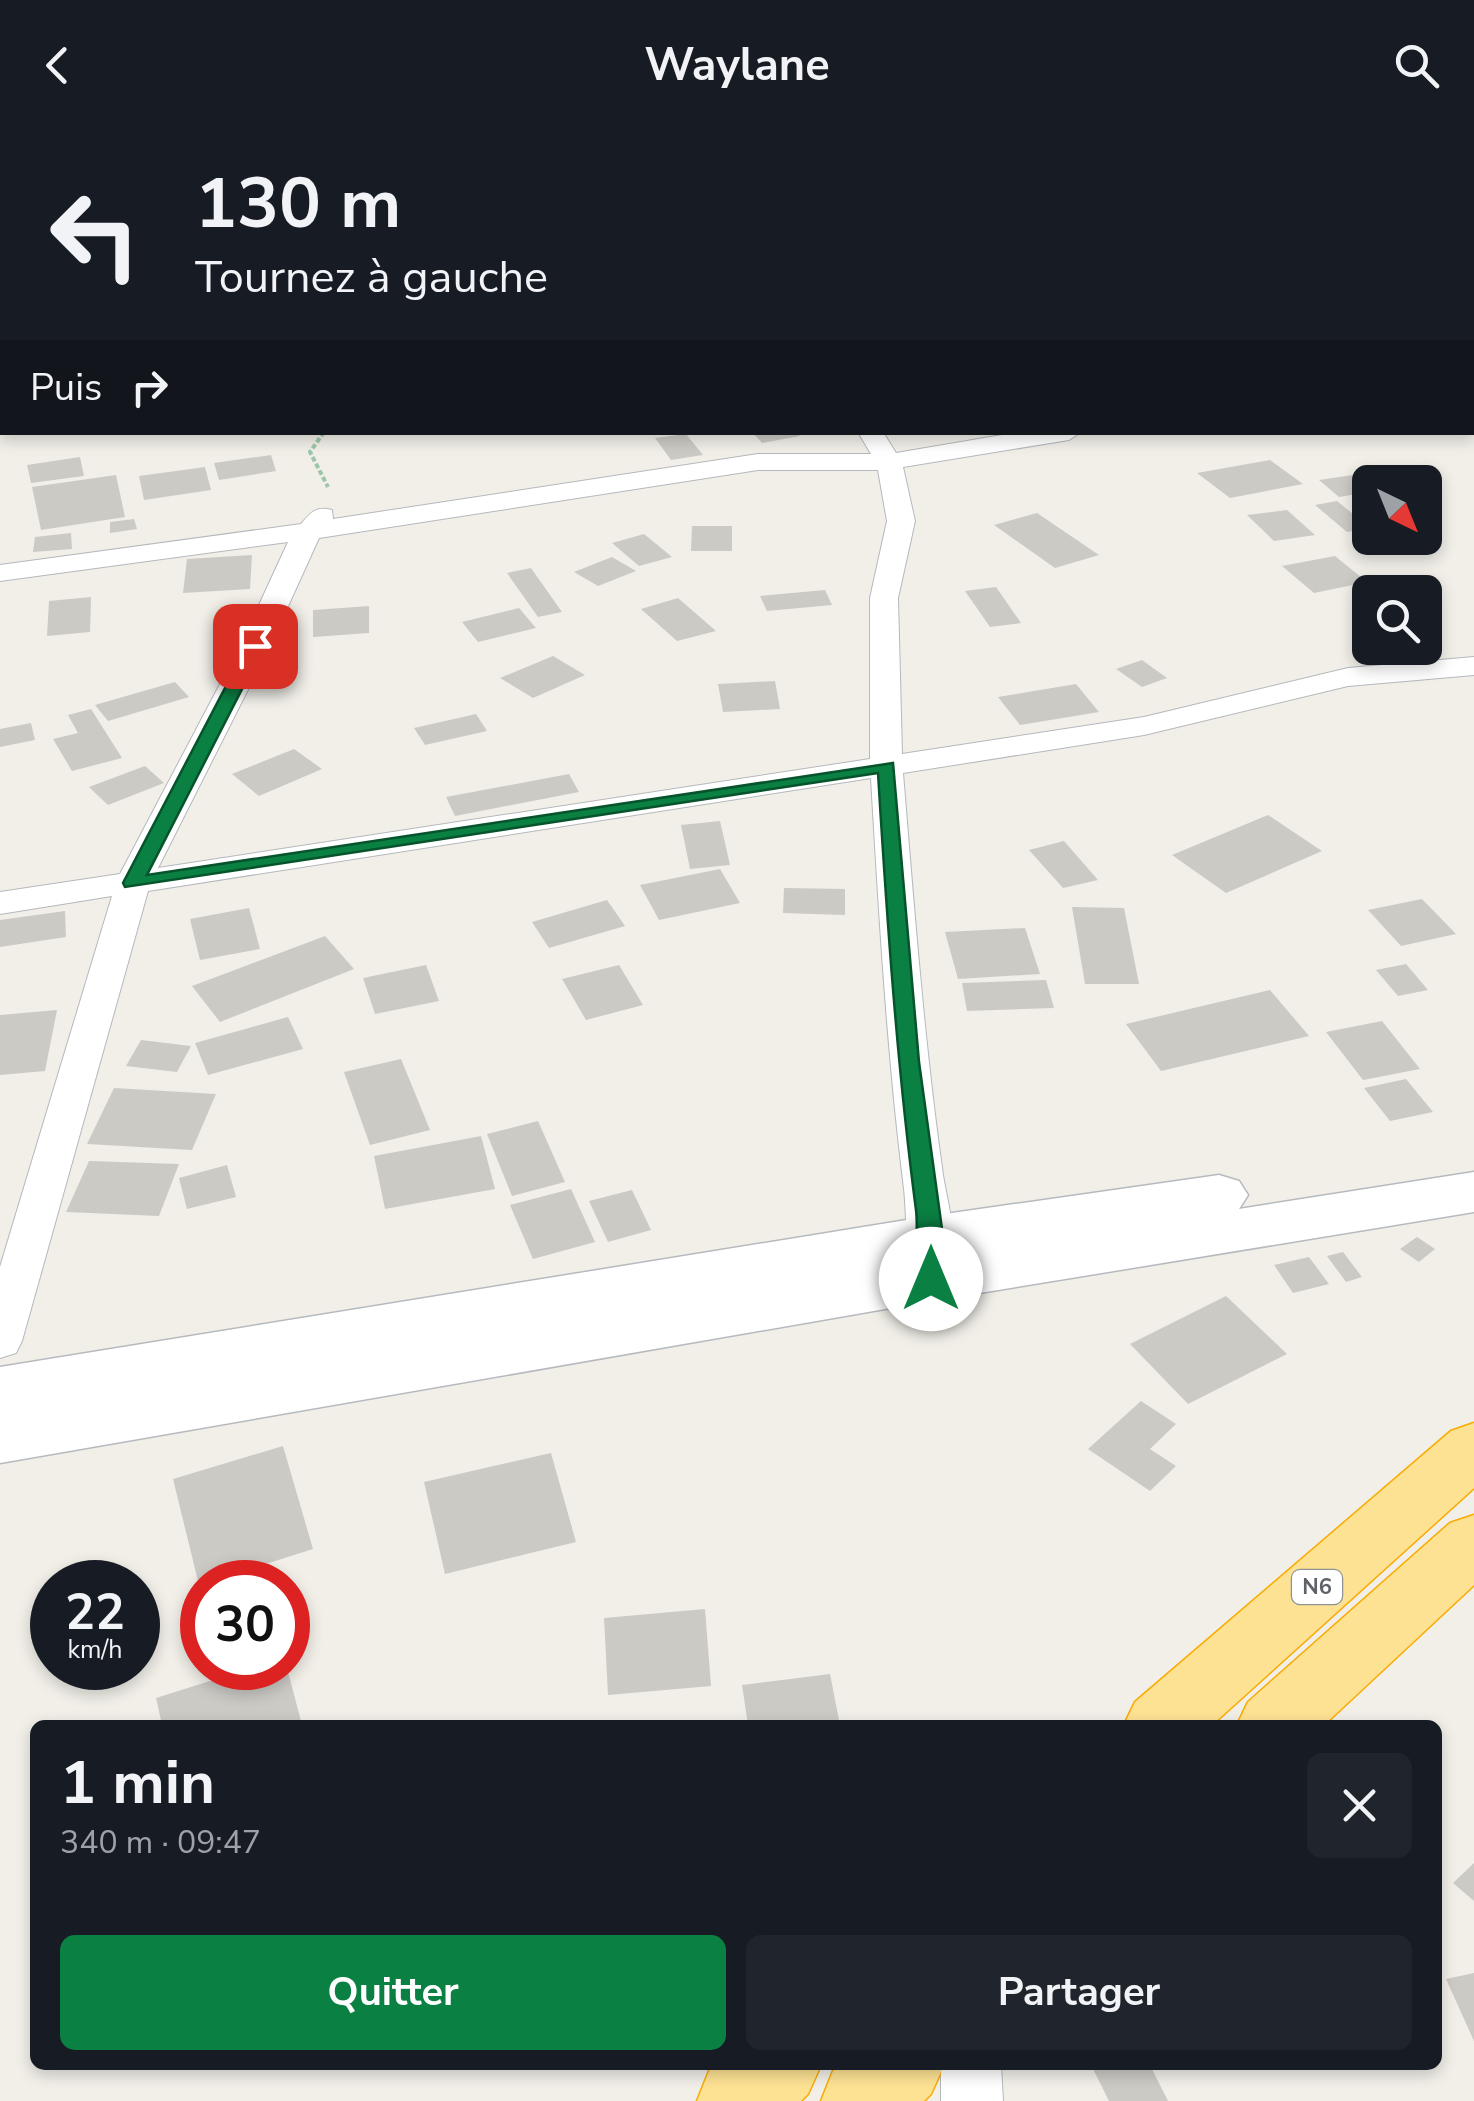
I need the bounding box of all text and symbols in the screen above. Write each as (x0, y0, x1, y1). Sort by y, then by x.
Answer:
text: Waylane (644, 35, 830, 96)
icon: back (30, 38, 85, 93)
icon: search (1389, 38, 1444, 93)
text: 130 m (195, 156, 401, 252)
icon: left (30, 170, 160, 300)
text: Tournez à gauche (195, 247, 548, 308)
icon: right (122, 360, 177, 415)
text: Puis (30, 362, 102, 413)
north arrow (1352, 465, 1442, 555)
map controls (1352, 465, 1442, 665)
button: search (1352, 575, 1442, 665)
pin (213, 604, 298, 689)
icon: arrive (228, 619, 283, 674)
position arrow (879, 1227, 983, 1331)
speed limit sign: 30 (180, 1560, 310, 1690)
road number: N6 (1292, 1570, 1342, 1604)
text: 22 (65, 1578, 125, 1647)
text: km/h (67, 1633, 123, 1667)
text: 1 min (60, 1742, 215, 1824)
button: close (1307, 1753, 1412, 1858)
text: 340 m · 09:47 (60, 1821, 261, 1864)
button: Quitter (60, 1935, 726, 2050)
button: Partager (746, 1935, 1412, 2050)

